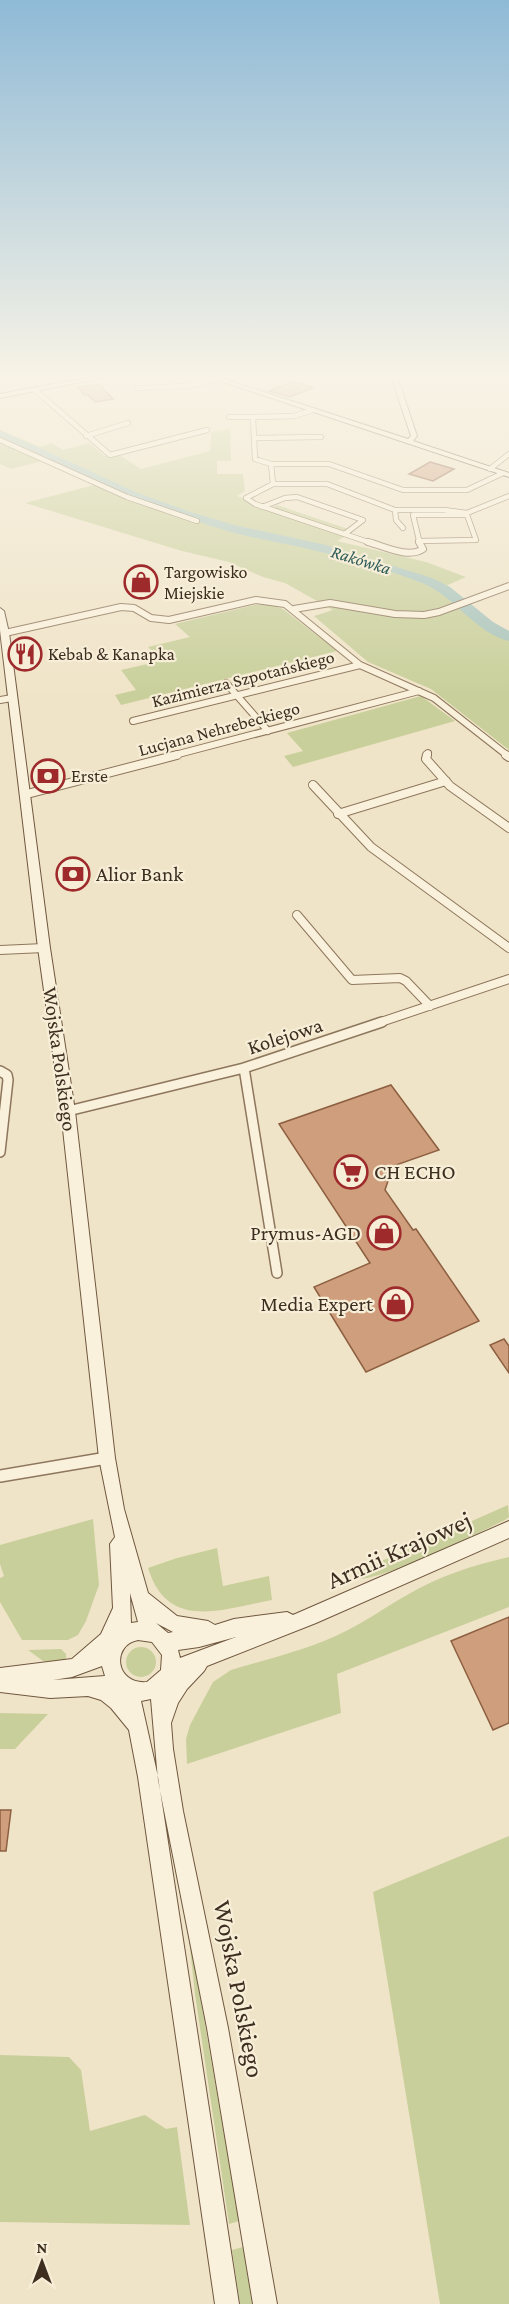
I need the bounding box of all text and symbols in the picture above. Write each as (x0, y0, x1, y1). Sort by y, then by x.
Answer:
water label: Rakówka (329, 541, 394, 579)
place label: Targowisko Miejskie (164, 562, 248, 604)
shop icon: Targowisko Miejskie (123, 564, 159, 600)
restaurant icon: Kebab & Kanapka (7, 636, 43, 672)
place label: Kebab & Kanapka (48, 644, 175, 664)
street label: Kazimierza Szpotańskiego (150, 647, 337, 711)
street label: Lucjana Nehrebeckiego (136, 698, 302, 761)
bank icon: Erste (30, 758, 66, 794)
place label: Erste (71, 766, 108, 786)
bank icon: Alior Bank (55, 856, 91, 892)
place label: Alior Bank (96, 862, 183, 886)
street label: Wojska Polskiego (38, 985, 82, 1133)
street label: Kolejowa (244, 1013, 326, 1059)
supermarket icon: CH ECHO (333, 1154, 369, 1190)
place label: CH ECHO (374, 1160, 456, 1184)
shop icon: Prymus-AGD (366, 1215, 402, 1251)
place label: Prymus-AGD (250, 1221, 361, 1245)
shop icon: Media Expert (378, 1286, 414, 1322)
place label: Media Expert (261, 1292, 374, 1316)
street label: Armii Krajowej (322, 1505, 476, 1595)
street label: Wojska Polskiego (208, 1898, 270, 2080)
north arrow (12, 2232, 72, 2292)
text: N (37, 2239, 48, 2256)

